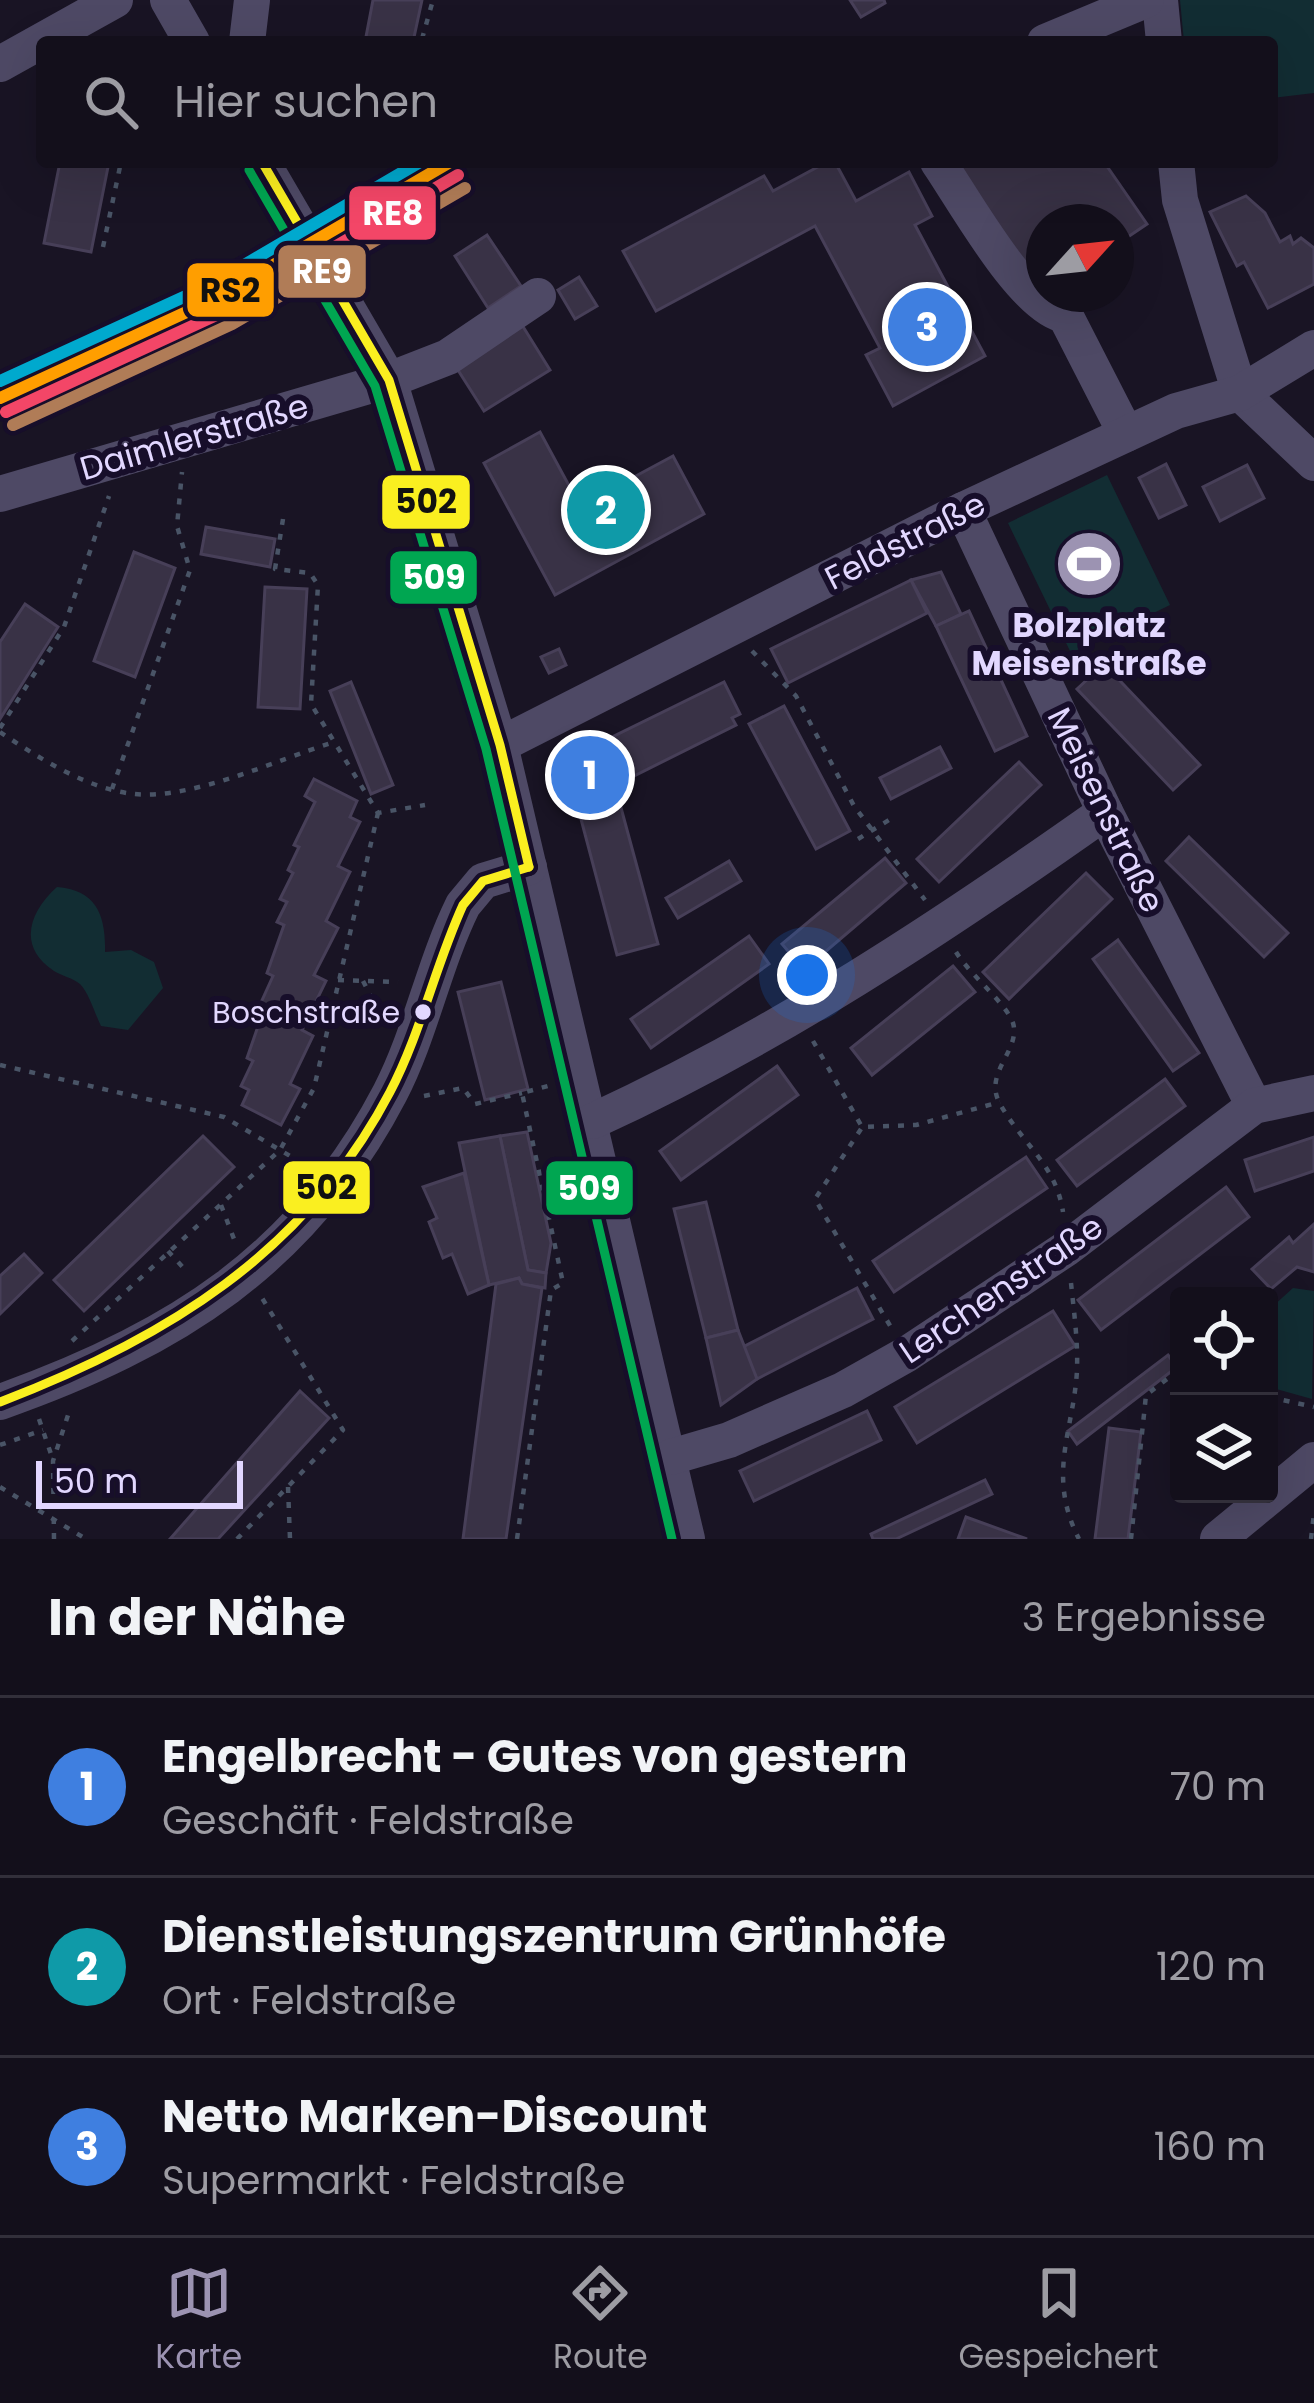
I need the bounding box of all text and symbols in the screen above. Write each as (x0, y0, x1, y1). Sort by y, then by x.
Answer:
search box (36, 36, 1278, 168)
icon: search (78, 69, 144, 135)
text: Hier suchen (174, 70, 438, 133)
line badge: RE8 (347, 184, 438, 242)
text: RE8 (363, 190, 423, 237)
north arrow (1026, 204, 1134, 312)
line badge: RE9 (276, 243, 368, 300)
text: RE9 (292, 248, 352, 295)
line badge: RS2 (185, 261, 276, 319)
text: RS2 (200, 267, 260, 314)
pin: 3 (888, 282, 966, 372)
street label: Daimlerstraße (74, 382, 314, 492)
pin: 2 (567, 465, 645, 555)
line badge: 502 (380, 473, 472, 531)
text: 502 (395, 478, 457, 525)
street label: Feldstraße (817, 480, 993, 602)
sports icon: Bolzplatz Meisenstraße (1054, 529, 1124, 599)
line badge: 509 (388, 549, 479, 606)
text: 509 (402, 554, 466, 601)
place label: Bolzplatz Meisenstraße (971, 602, 1207, 687)
street label: Meisenstraße (1036, 700, 1176, 920)
pin: 1 (551, 730, 629, 820)
your location (777, 945, 837, 1005)
place label: Boschstraße (212, 991, 400, 1034)
marker: Boschstraße (412, 1001, 434, 1023)
line badge: 502 (281, 1159, 372, 1216)
line badge: 509 (544, 1159, 635, 1217)
text: 502 (295, 1164, 357, 1211)
text: 509 (557, 1165, 621, 1212)
street label: Lerchenstraße (890, 1203, 1112, 1375)
map controls (1170, 1287, 1278, 1503)
button: locate (1170, 1287, 1278, 1395)
button: layers (1170, 1395, 1278, 1503)
scale bar (36, 1455, 243, 1508)
text: 50 m (54, 1458, 138, 1505)
text: In der Nähe (48, 1581, 346, 1653)
text: 3 Ergebnisse (1022, 1590, 1266, 1645)
text: Engelbrecht - Gutes von gestern (162, 1725, 908, 1788)
text: 1 (80, 1759, 94, 1814)
text: 70 m (1170, 1759, 1266, 1814)
text: Geschäft · Feldstraße (162, 1793, 574, 1848)
text: Dienstleistungszentrum Grünhöfe (162, 1905, 946, 1968)
text: 2 (76, 1939, 98, 1994)
text: 120 m (1156, 1939, 1266, 1994)
text: Ort · Feldstraße (162, 1973, 457, 2028)
text: Netto Marken-Discount (162, 2085, 707, 2148)
text: 3 (75, 2119, 99, 2174)
text: 160 m (1154, 2119, 1266, 2174)
text: Supermarkt · Feldstraße (162, 2153, 625, 2208)
tab: Karte (155, 2260, 242, 2382)
tab: Route (553, 2260, 648, 2382)
tab: Gespeichert (958, 2260, 1159, 2382)

